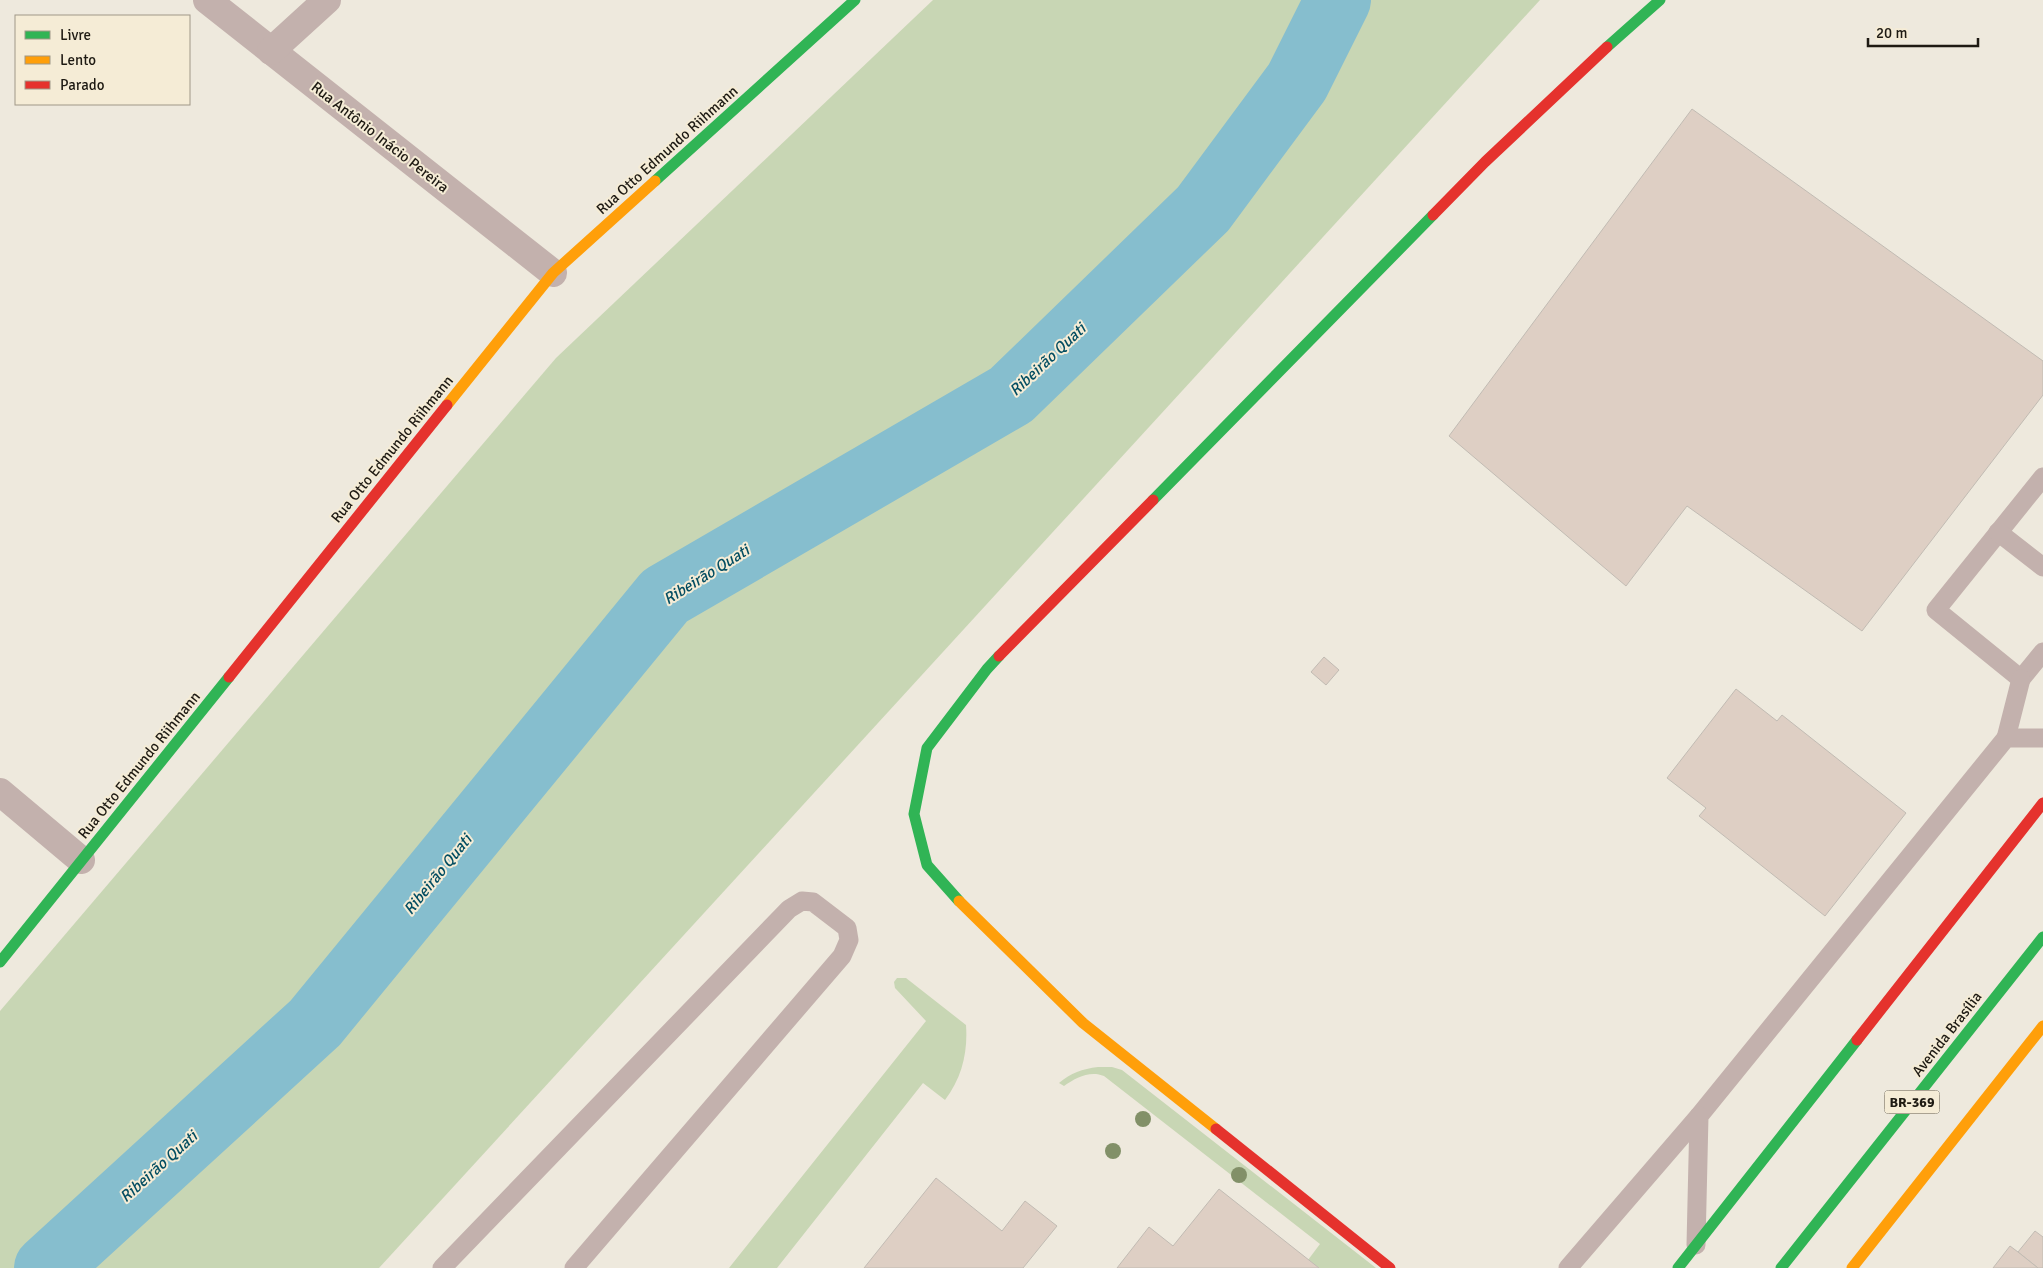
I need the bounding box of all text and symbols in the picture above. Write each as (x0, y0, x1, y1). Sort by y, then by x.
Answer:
legend (15, 15, 190, 105)
scale bar (1868, 15, 1978, 47)
text: 20 m (1876, 24, 1907, 42)
text: Livre (60, 26, 91, 44)
text: Lento (60, 51, 96, 69)
text: Parado (60, 76, 105, 94)
street label: Rua Antônio Inácio Pereira (308, 78, 452, 196)
street label: Rua Otto Edmundo Riihmann (593, 82, 741, 218)
water label: Ribeirão Quati (1005, 318, 1091, 400)
street label: Rua Otto Edmundo Riihmann (327, 372, 457, 526)
water label: Ribeirão Quati (660, 540, 755, 609)
street label: Rua Otto Edmundo Riihmann (74, 688, 204, 842)
water label: Ribeirão Quati (399, 829, 477, 919)
street label: Avenida Brasília (1908, 988, 1986, 1080)
road number: BR-369 (1884, 1090, 1940, 1114)
water label: Ribeirão Quati (116, 1126, 203, 1207)

